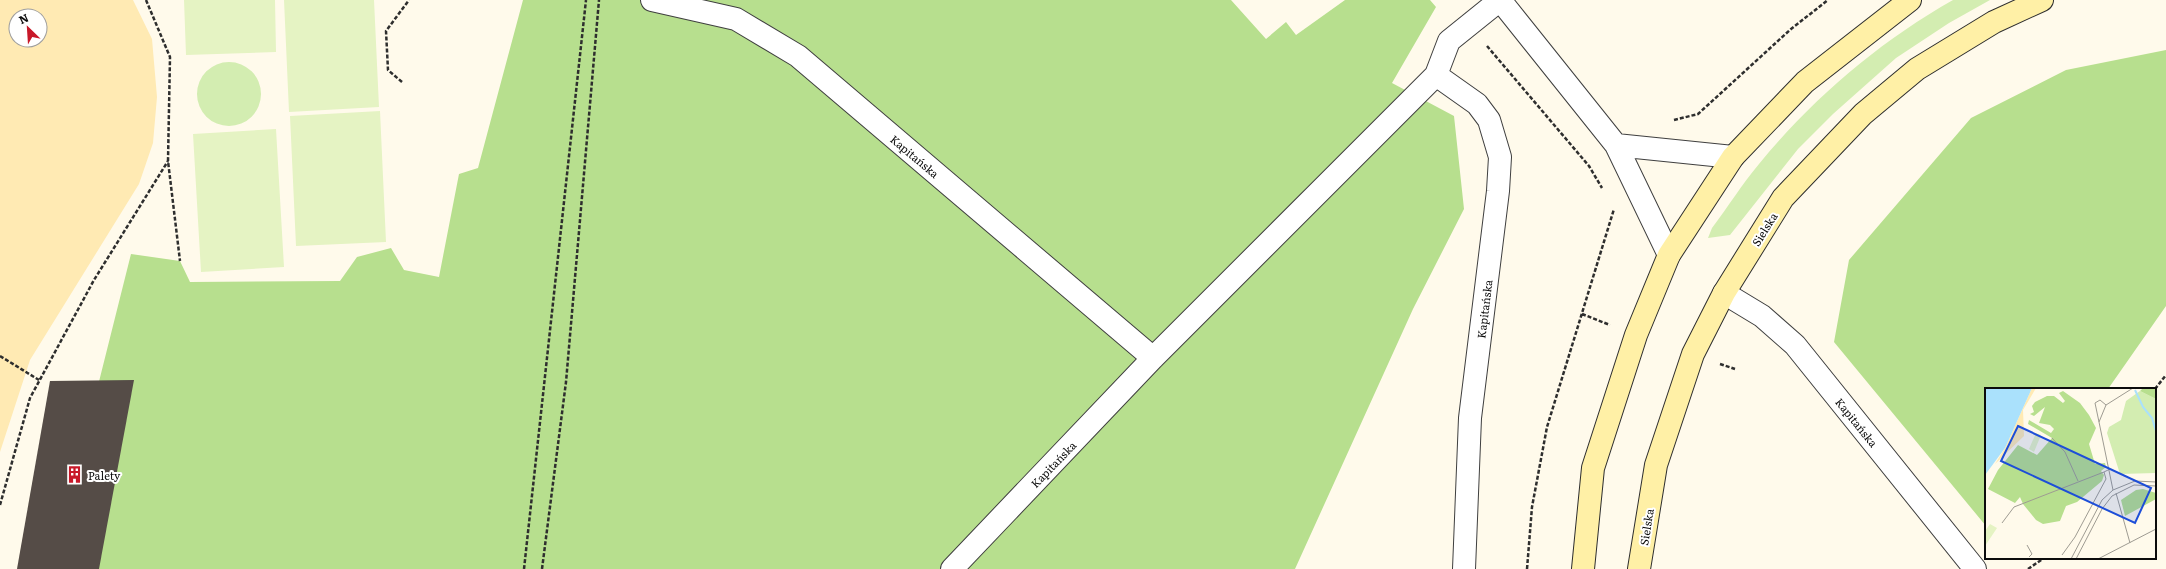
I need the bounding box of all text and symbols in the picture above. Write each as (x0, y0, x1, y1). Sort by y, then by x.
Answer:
north arrow (8, 8, 48, 48)
text: N (16, 9, 31, 27)
street label: Kapitańska (887, 131, 943, 181)
street label: Sielska (1747, 209, 1781, 249)
street label: Kapitańska (1472, 279, 1496, 339)
inset map (1985, 388, 2156, 559)
street label: Kapitańska (1832, 394, 1882, 450)
street label: Kapitańska (1027, 437, 1079, 491)
building icon: Palety (65, 465, 85, 485)
place label: Palety (88, 467, 121, 483)
street label: Sielska (1635, 507, 1657, 547)

